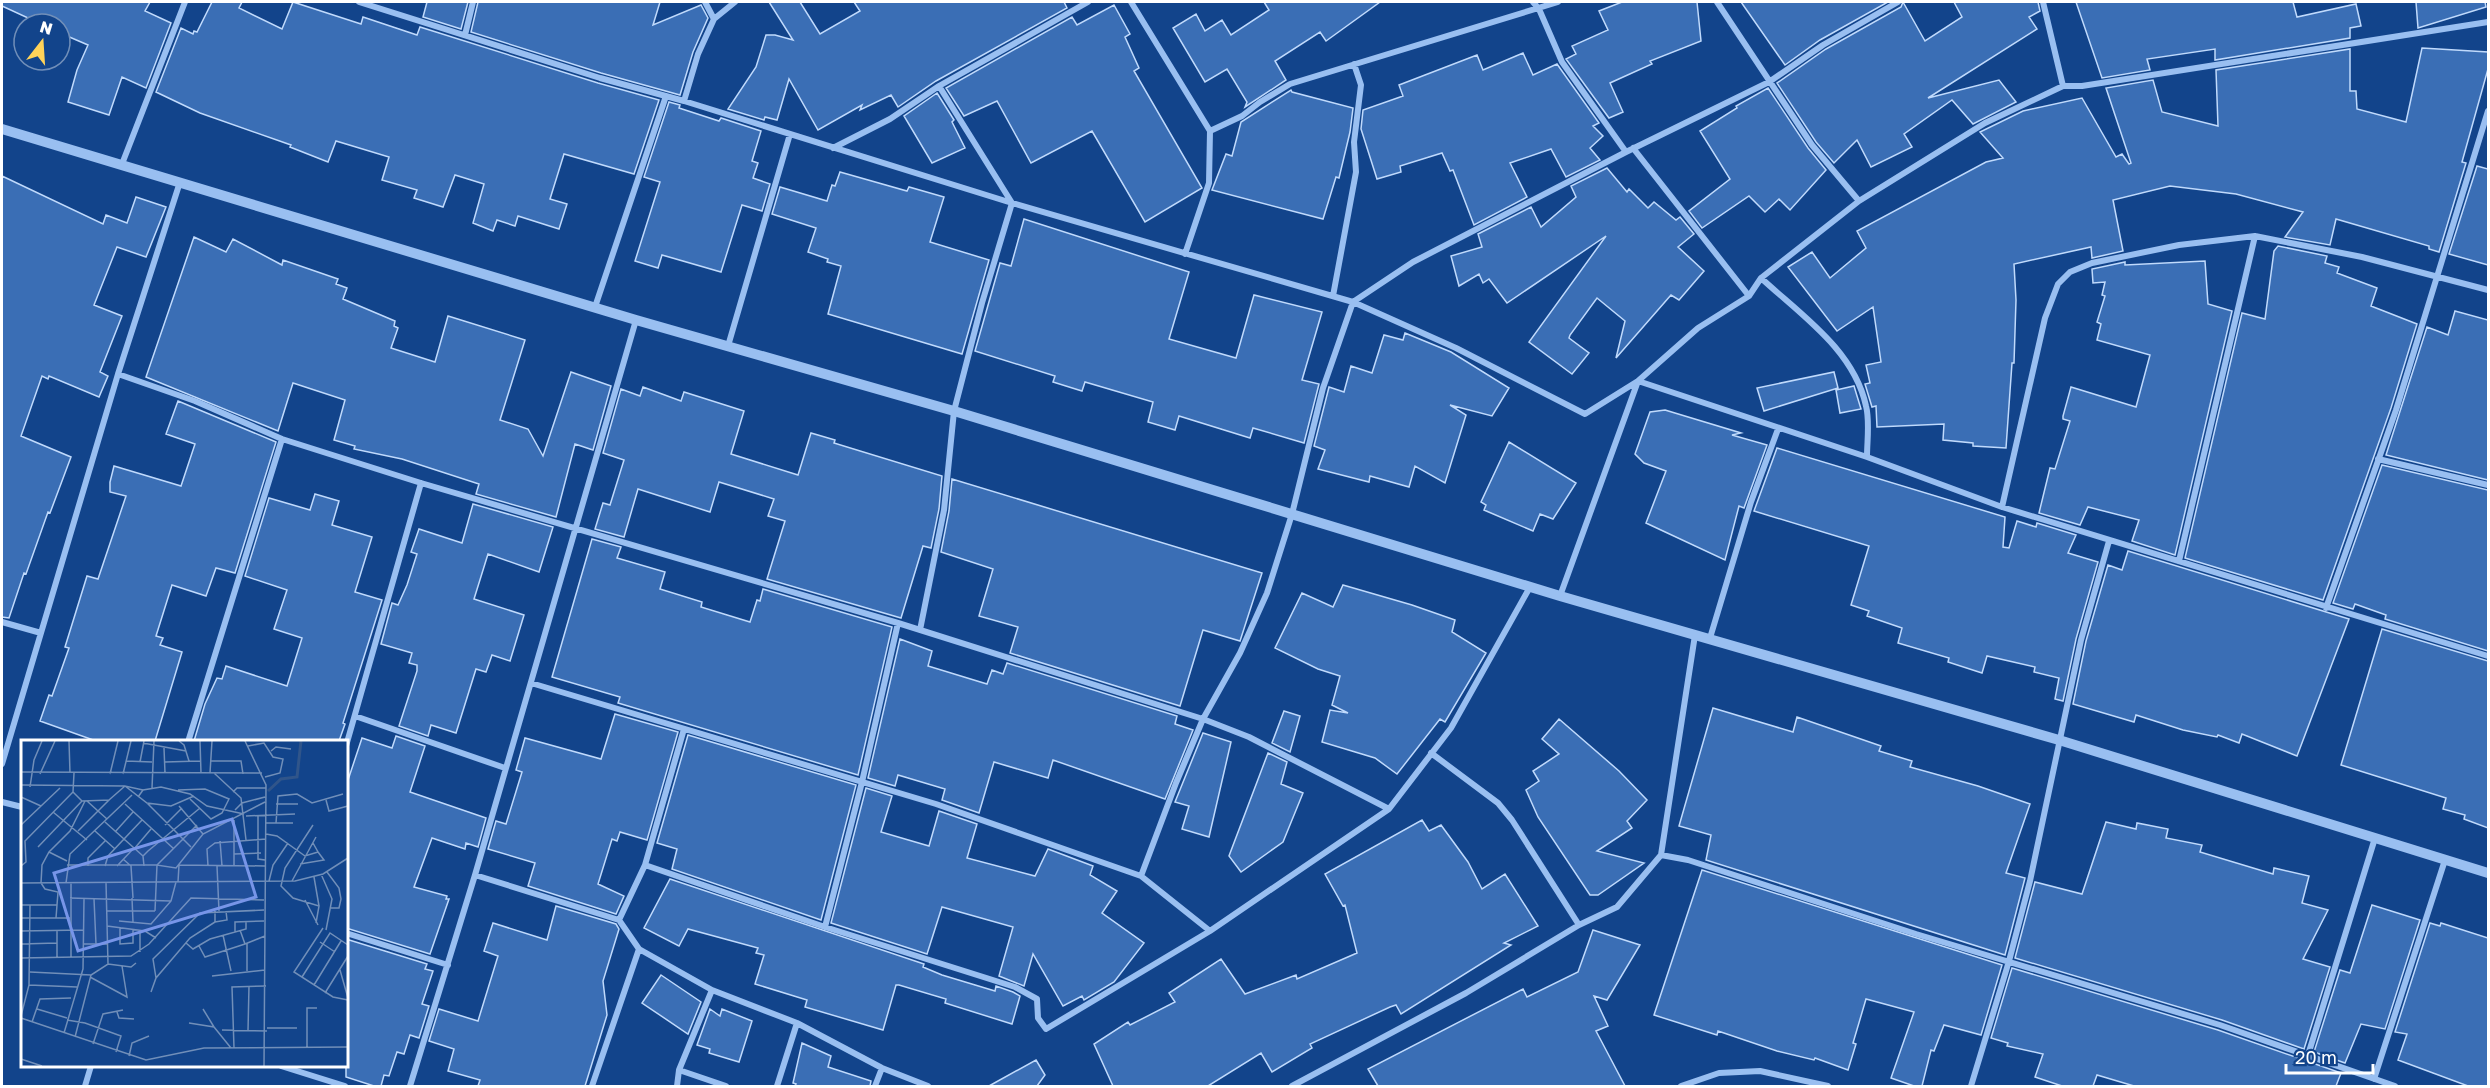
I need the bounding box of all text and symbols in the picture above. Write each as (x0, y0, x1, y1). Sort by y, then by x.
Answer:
north arrow (12, 12, 72, 72)
text: N (38, 16, 55, 39)
inset map (21, 740, 348, 1067)
scale bar (2286, 1037, 2373, 1075)
text: 20 m (2295, 1046, 2337, 1068)

